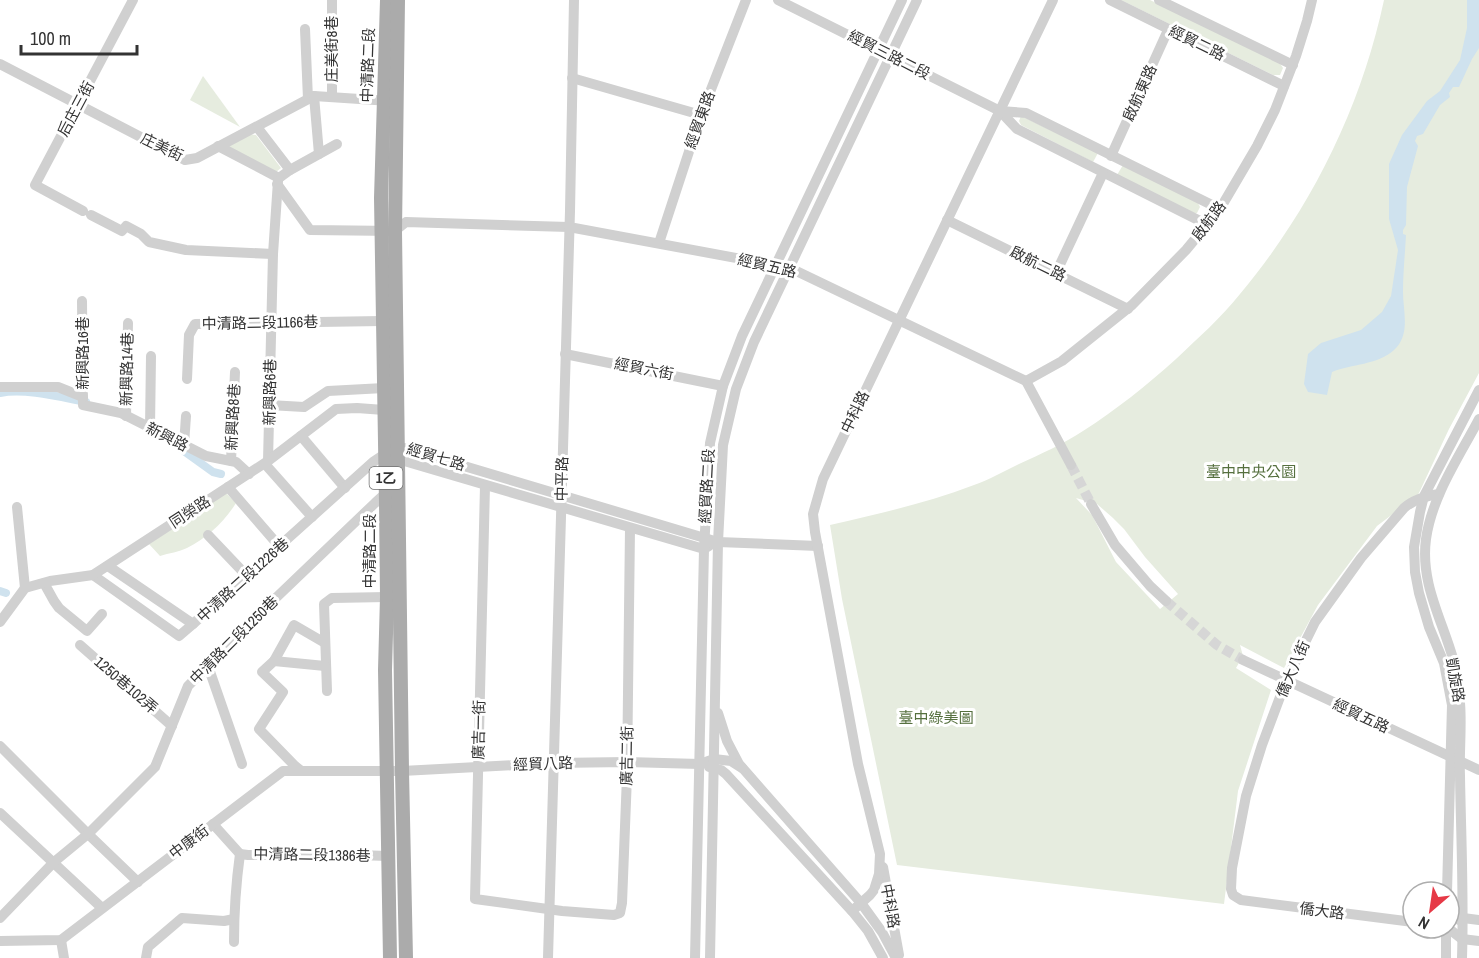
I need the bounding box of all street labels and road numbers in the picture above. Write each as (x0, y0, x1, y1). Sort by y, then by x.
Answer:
street label: 庄美街8巷 (321, 16, 342, 82)
street label: 經貿二路 (1166, 20, 1229, 65)
street label: 經貿三路二段 (844, 25, 934, 84)
street label: 中清路二段 (356, 27, 379, 103)
street label: 啟航東路 (1118, 61, 1161, 124)
street label: 后庄三街 (52, 77, 99, 140)
street label: 經貿東路 (679, 88, 720, 152)
street label: 庄美街 (137, 127, 187, 166)
street label: 啟航路 (1187, 196, 1231, 245)
street label: 啟航二路 (1007, 241, 1070, 286)
street label: 經貿五路 (736, 249, 799, 282)
street label: 中清路二段1166巷 (202, 311, 318, 334)
street label: 新興路16巷 (72, 316, 93, 390)
street label: 新興路14巷 (115, 332, 138, 406)
street label: 經貿六街 (613, 352, 676, 385)
street label: 新興路6巷 (258, 358, 281, 426)
street label: 新興路8巷 (220, 383, 245, 451)
street label: 中科路 (835, 387, 874, 437)
street label: 新興路 (142, 417, 192, 456)
street label: 經貿七路 (404, 438, 468, 475)
street label: 經貿路二段 (694, 448, 719, 524)
street label: 中平路 (551, 456, 572, 502)
road number: 1乙 (370, 467, 402, 489)
street label: 同榮路 (165, 491, 214, 533)
street label: 中清路二段 (359, 513, 380, 589)
street label: 中清路二段1226巷 (192, 533, 293, 627)
street label: 中清路二段1250巷 (185, 591, 283, 689)
street label: 僑大八街 (1271, 637, 1314, 700)
street label: 1250巷102弄 (90, 651, 163, 718)
street label: 凱旋路 (1441, 656, 1470, 704)
street label: 經貿五路 (1330, 693, 1393, 738)
street label: 廣吉一街 (467, 700, 490, 760)
street label: 廣吉二街 (615, 726, 638, 786)
street label: 經貿八路 (513, 752, 573, 775)
street label: 中康街 (164, 820, 213, 864)
street label: 中清路二段1386巷 (253, 843, 371, 866)
street label: 中科路 (876, 882, 905, 930)
street label: 僑大路 (1298, 897, 1346, 924)

